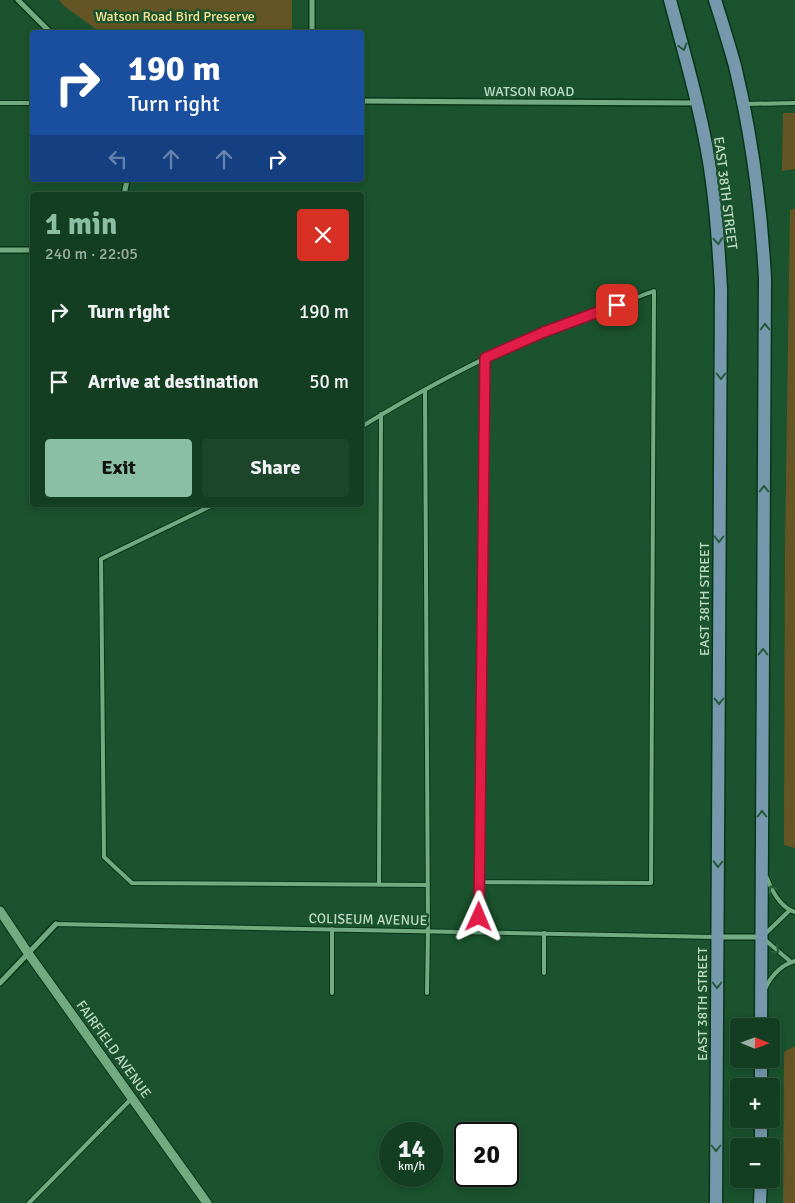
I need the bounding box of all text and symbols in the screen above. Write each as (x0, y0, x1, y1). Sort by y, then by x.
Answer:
park label: Watson Road Bird Preserve (95, 8, 255, 25)
one-way arrow (677, 43, 688, 51)
text: 190 m (128, 47, 221, 90)
icon: right (45, 50, 110, 115)
street label: WATSON ROAD (484, 83, 574, 100)
text: Turn right (128, 90, 220, 117)
street label: EAST 38TH STREET (710, 136, 741, 251)
icon: left (104, 145, 132, 173)
icon: ahead (157, 145, 185, 173)
icon: ahead (210, 145, 238, 173)
icon: right (263, 145, 291, 173)
text: 1 min (45, 206, 117, 243)
button: close (297, 209, 349, 261)
one-way arrow (712, 237, 723, 245)
text: 240 m · 22:05 (45, 244, 138, 264)
pin (596, 284, 638, 326)
icon: arrive (603, 291, 631, 319)
icon: right (45, 298, 73, 326)
text: Turn right (88, 300, 170, 324)
text: 190 m (299, 300, 349, 324)
one-way arrow (760, 323, 770, 330)
icon: arrive (45, 368, 73, 396)
text: Arrive at destination (88, 370, 259, 394)
text: 50 m (309, 370, 349, 394)
one-way arrow (716, 373, 726, 381)
button: Exit (45, 439, 192, 497)
button: Share (202, 439, 349, 497)
one-way arrow (759, 485, 769, 493)
one-way arrow (714, 536, 724, 543)
street label: EAST 38TH STREET (696, 542, 713, 656)
one-way arrow (758, 648, 768, 656)
one-way arrow (714, 698, 724, 706)
one-way arrow (757, 810, 767, 818)
one-way arrow (713, 860, 723, 868)
one-way arrow (769, 886, 779, 895)
position arrow (452, 890, 504, 942)
street label: COLISEUM AVENUE (308, 910, 428, 929)
one-way arrow (771, 944, 780, 953)
street label: EAST 38TH STREET (694, 947, 711, 1061)
one-way arrow (712, 982, 722, 990)
street label: FAIRFIELD AVENUE (72, 997, 155, 1102)
north arrow (730, 1018, 780, 1068)
map controls (730, 1018, 780, 1188)
button: + (730, 1078, 780, 1128)
speed limit sign: 20 (454, 1122, 519, 1187)
text: 14 (398, 1133, 425, 1164)
button: − (730, 1138, 780, 1188)
one-way arrow (711, 1144, 721, 1152)
text: km/h (398, 1159, 425, 1174)

